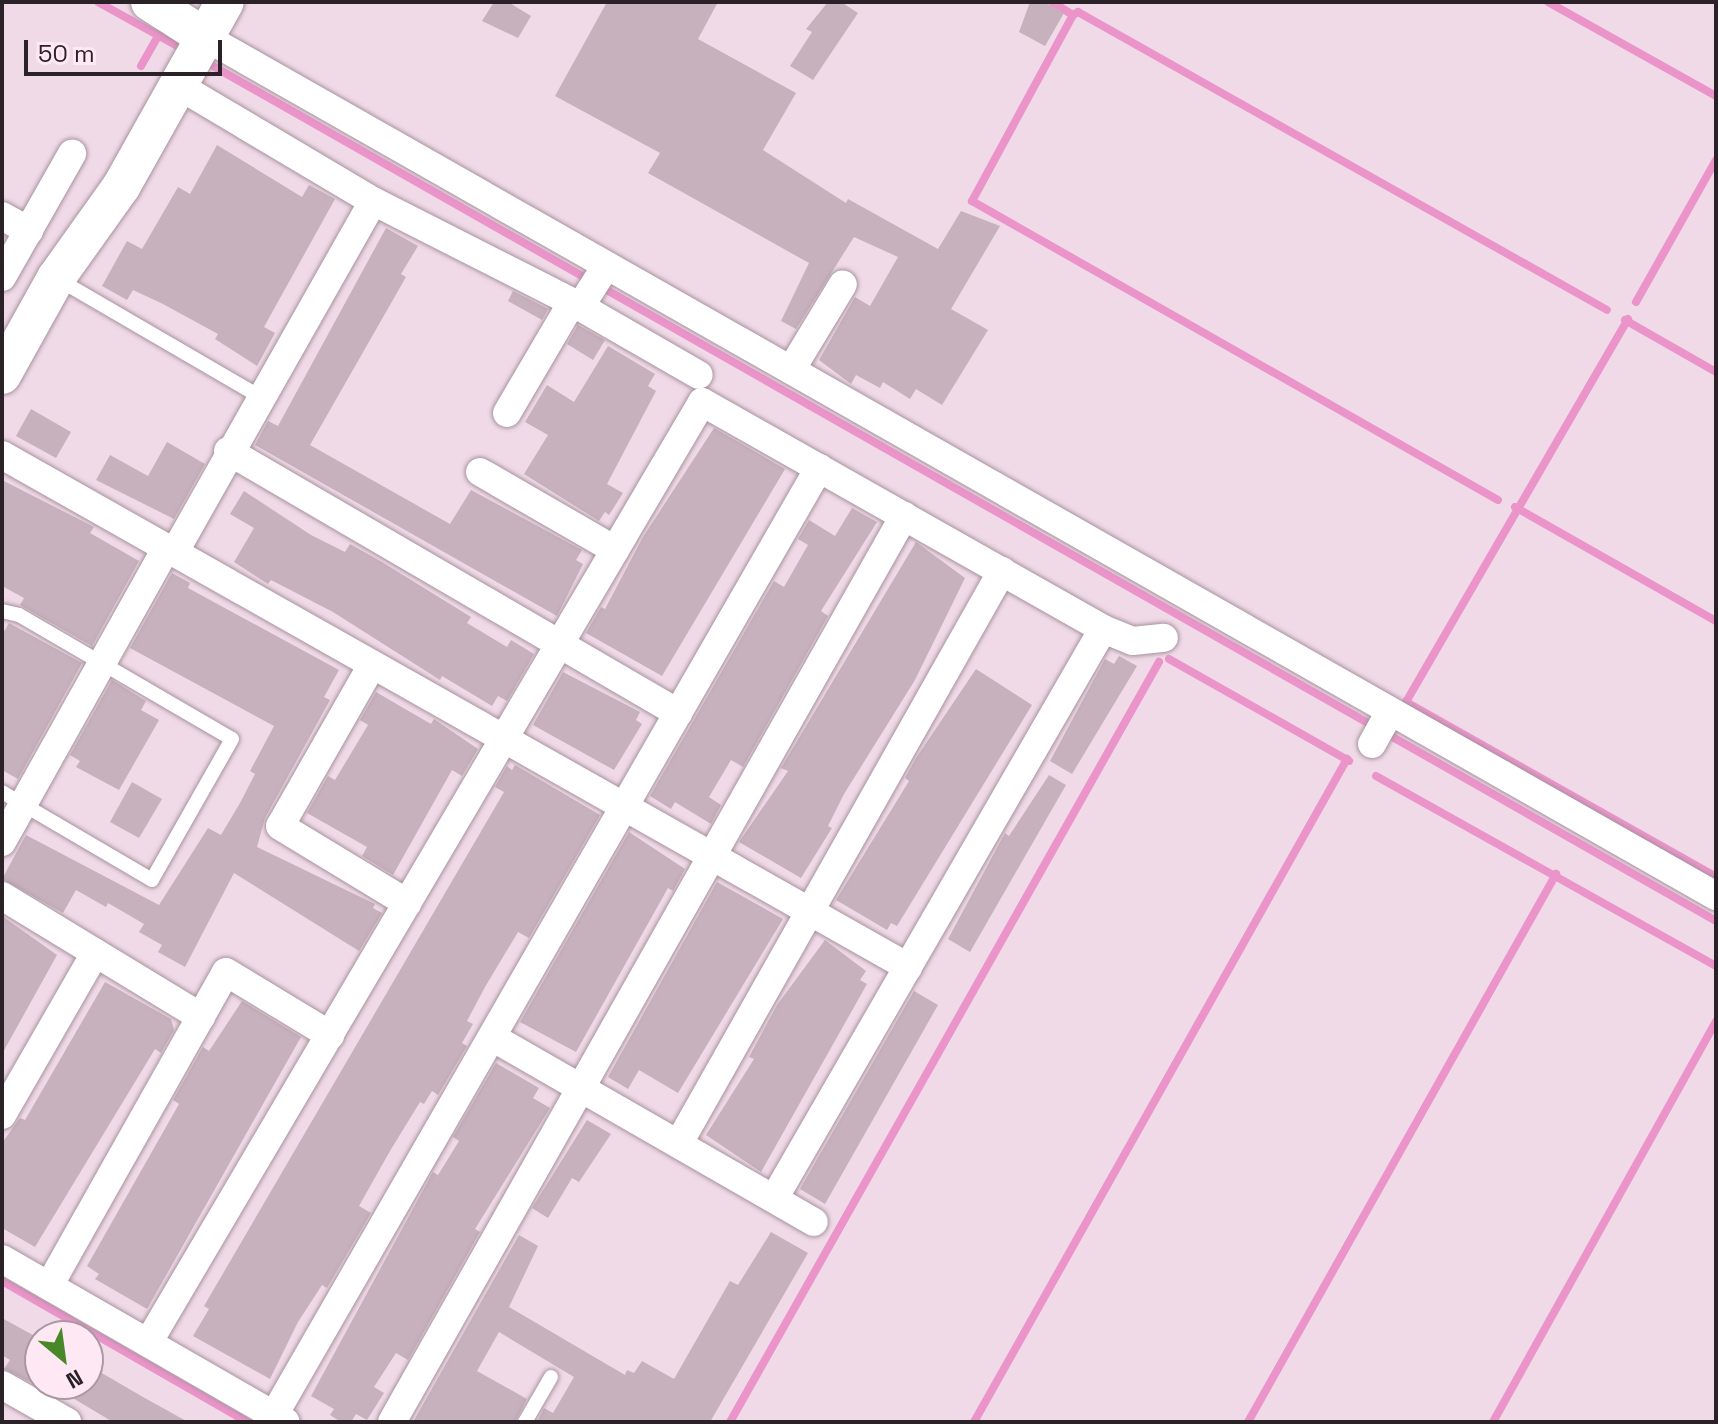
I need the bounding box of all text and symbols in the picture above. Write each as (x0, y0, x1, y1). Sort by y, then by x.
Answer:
scale bar (28, 24, 226, 74)
text: 50 m (38, 38, 95, 69)
north arrow (24, 1320, 104, 1400)
text: N (61, 1363, 88, 1395)

